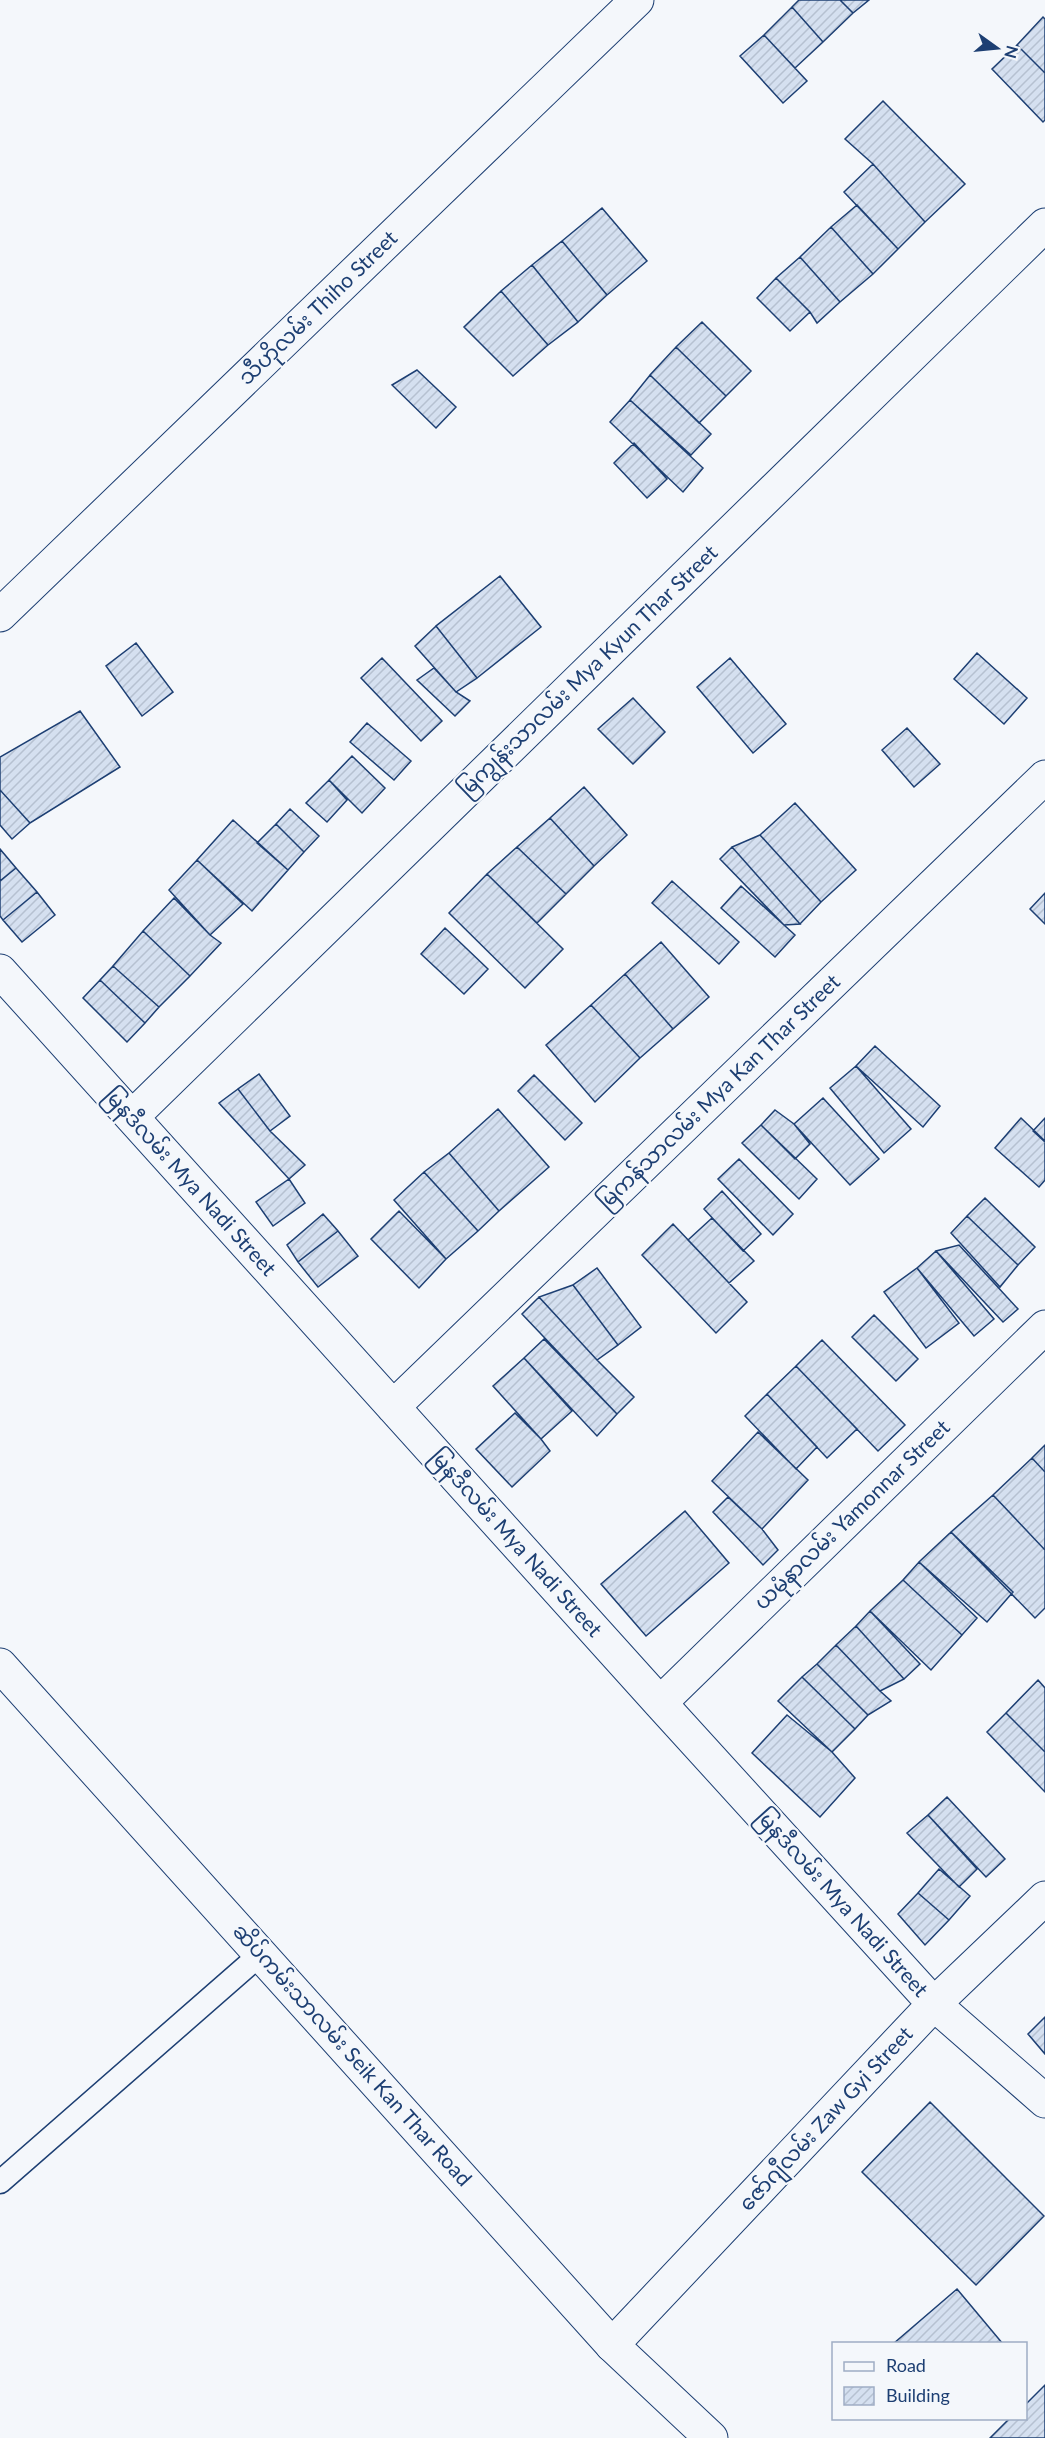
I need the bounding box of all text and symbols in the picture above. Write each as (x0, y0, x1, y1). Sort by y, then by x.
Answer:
north arrow (967, 18, 1027, 78)
text: N (1001, 44, 1023, 60)
street label: သီဟိုလမ်း Thiho Street (231, 223, 406, 394)
street label: မြကျွန်းသာလမ်း Mya Kyun Thar Street (451, 537, 728, 806)
street label: မြကန်သာလမ်း Mya Kan Thar Street (590, 967, 849, 1218)
street label: မြနဒီလမ်း Mya Nadi Street (96, 1081, 284, 1284)
street label: ယမုံနာလမ်း Yamonnar Street (747, 1412, 958, 1618)
street label: မြနဒီလမ်း Mya Nadi Street (422, 1442, 610, 1645)
street label: မြနဒီလမ်း Mya Nadi Street (748, 1802, 936, 2005)
street label: ဆိပ်ကမ်းသာလမ်း Seik Kan Thar Road (229, 1916, 479, 2190)
street label: ဇော်ဂျီလမ်း Zaw Gyi Street (732, 2019, 922, 2220)
legend (832, 2342, 1027, 2420)
text: Road (886, 2354, 926, 2376)
text: Building (886, 2384, 950, 2406)

